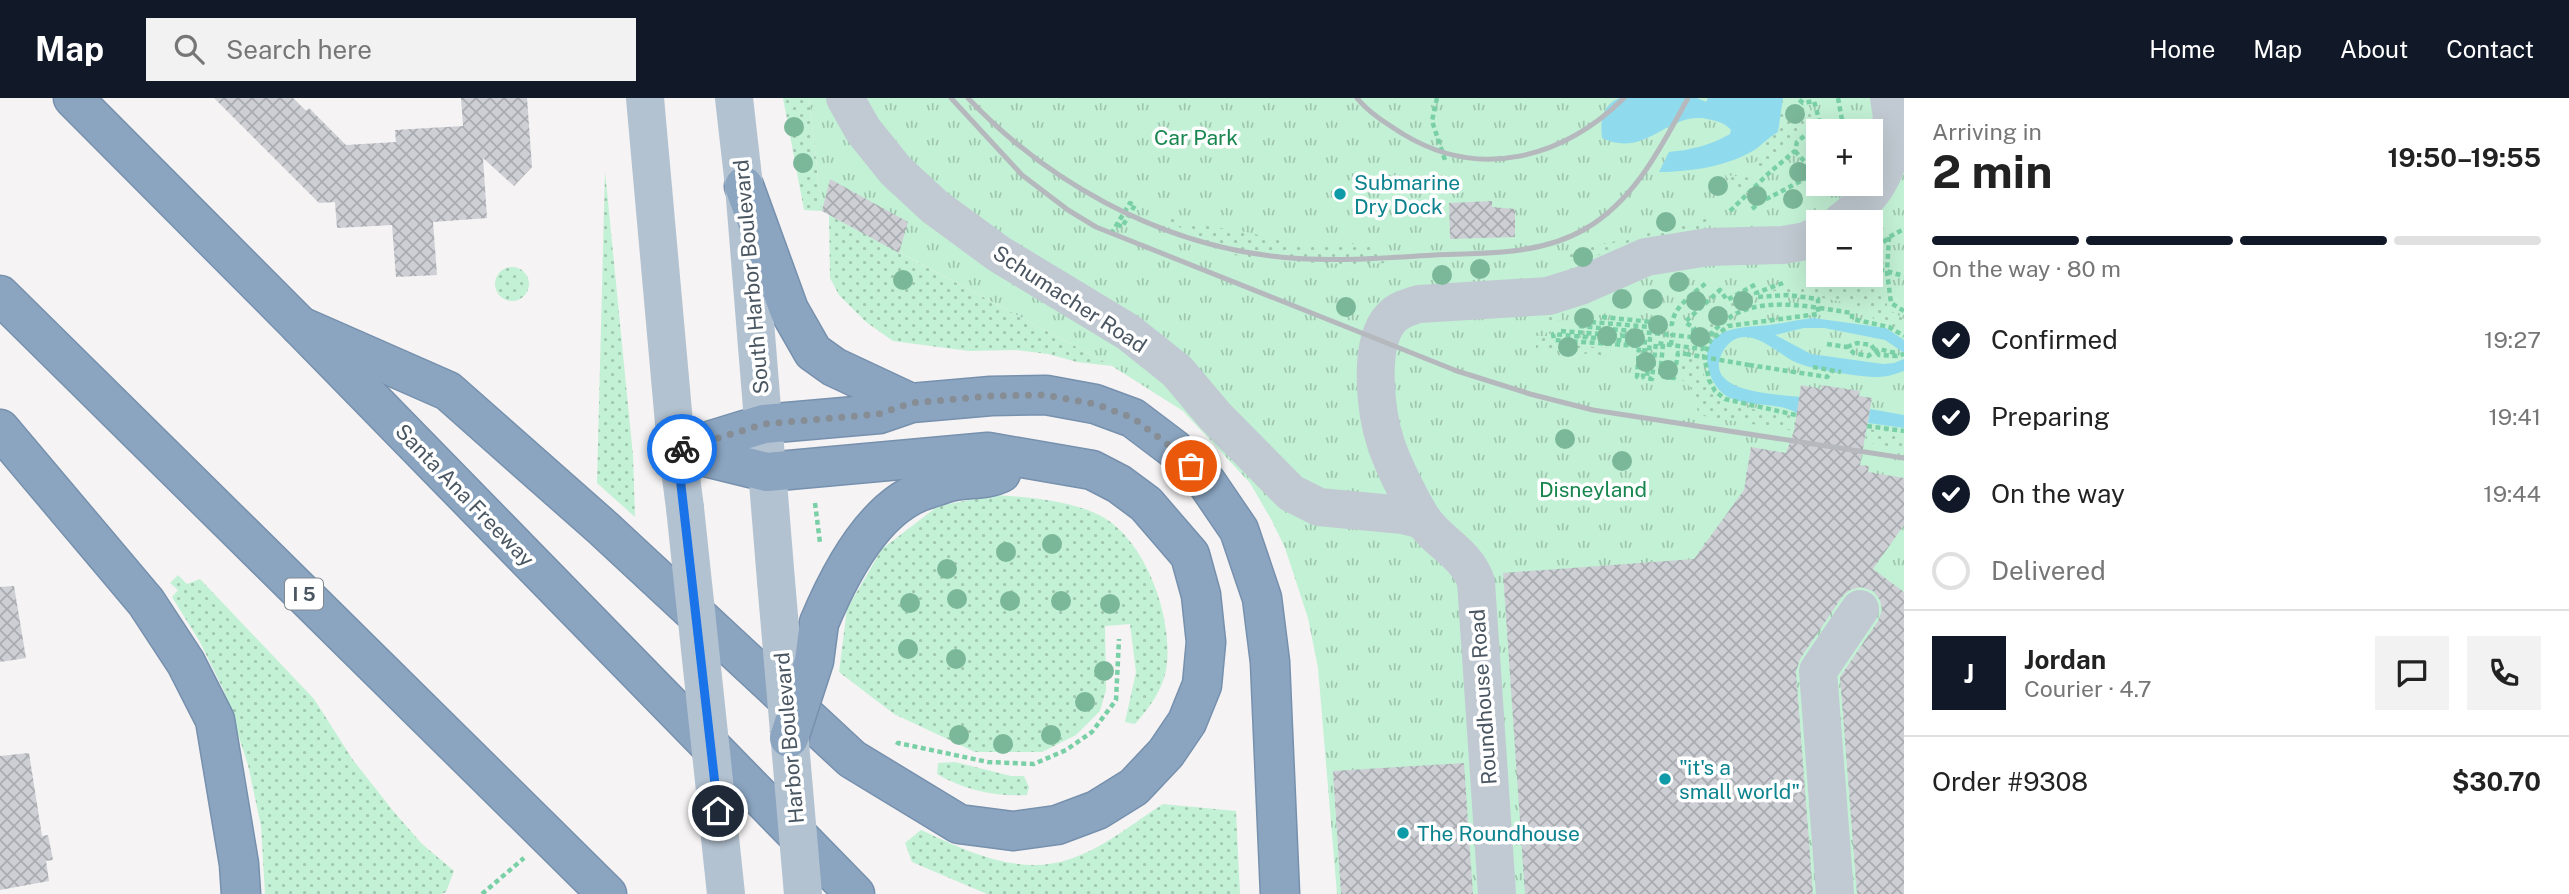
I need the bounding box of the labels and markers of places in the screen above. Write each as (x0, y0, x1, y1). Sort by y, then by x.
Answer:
place label: Submarine Dry Dock (1354, 170, 1460, 219)
marker: Submarine Dry Dock (1332, 186, 1348, 202)
pin (1161, 436, 1221, 496)
place label: "it's a small world" (1679, 755, 1800, 804)
marker: "it's a small world" (1657, 771, 1673, 787)
pin (688, 781, 748, 841)
place label: The Roundhouse (1417, 821, 1580, 846)
marker: The Roundhouse (1395, 825, 1411, 841)

